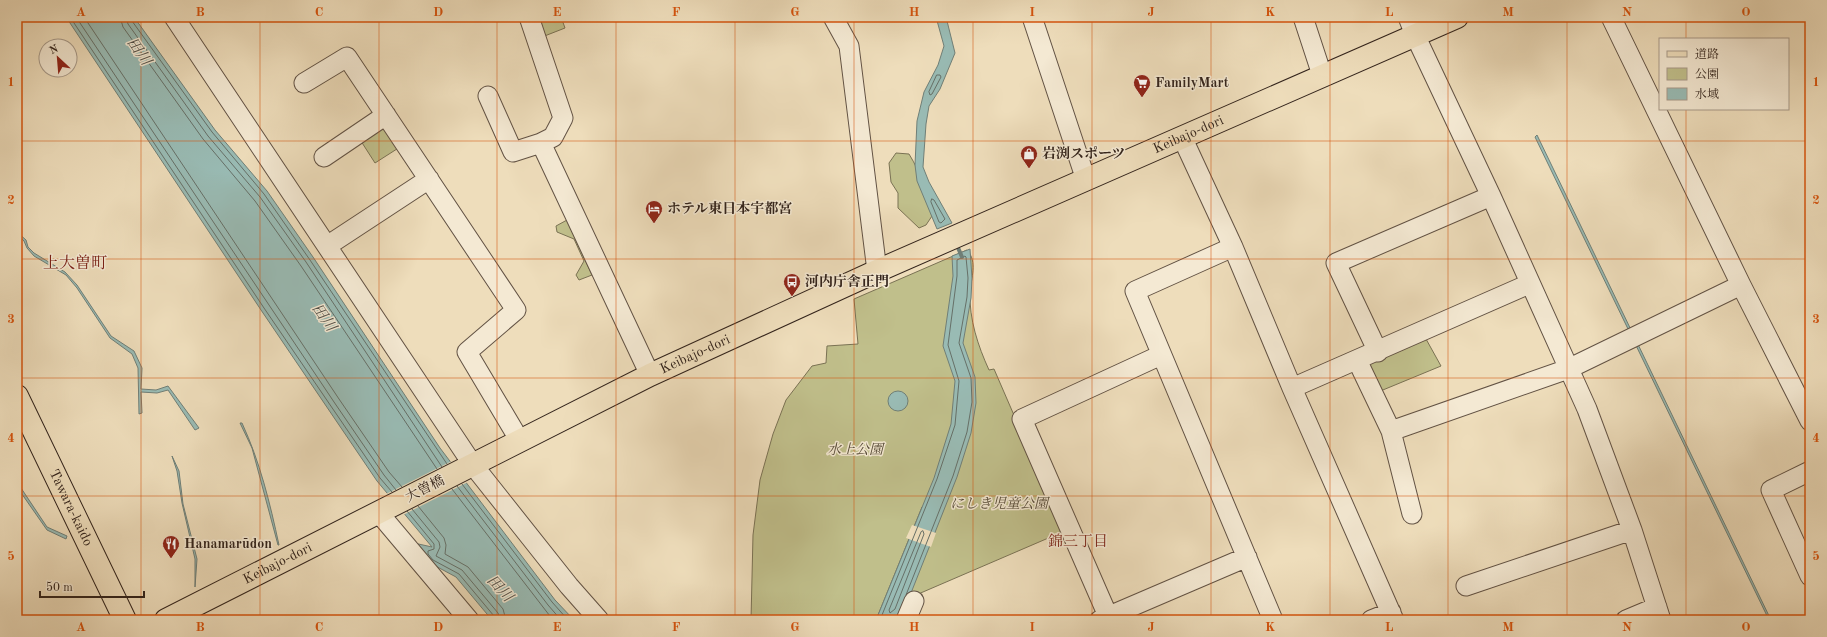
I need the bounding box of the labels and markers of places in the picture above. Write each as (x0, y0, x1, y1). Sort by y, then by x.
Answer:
supermarket icon: FamilyMart (1132, 73, 1152, 98)
place label: FamilyMart (1155, 76, 1229, 90)
shop icon: 岩渕スポーツ (1019, 144, 1039, 169)
place label: 岩渕スポーツ (1042, 146, 1125, 161)
hotel icon: ホテル東日本宇都宮 (644, 199, 664, 224)
place label: ホテル東日本宇都宮 (667, 201, 792, 216)
bus stop icon: 河内庁舎正門 (782, 272, 802, 297)
place label: 河内庁舎正門 (805, 273, 889, 289)
restaurant icon: Hanamarūdon (161, 534, 181, 559)
place label: Hanamarūdon (184, 537, 272, 551)

